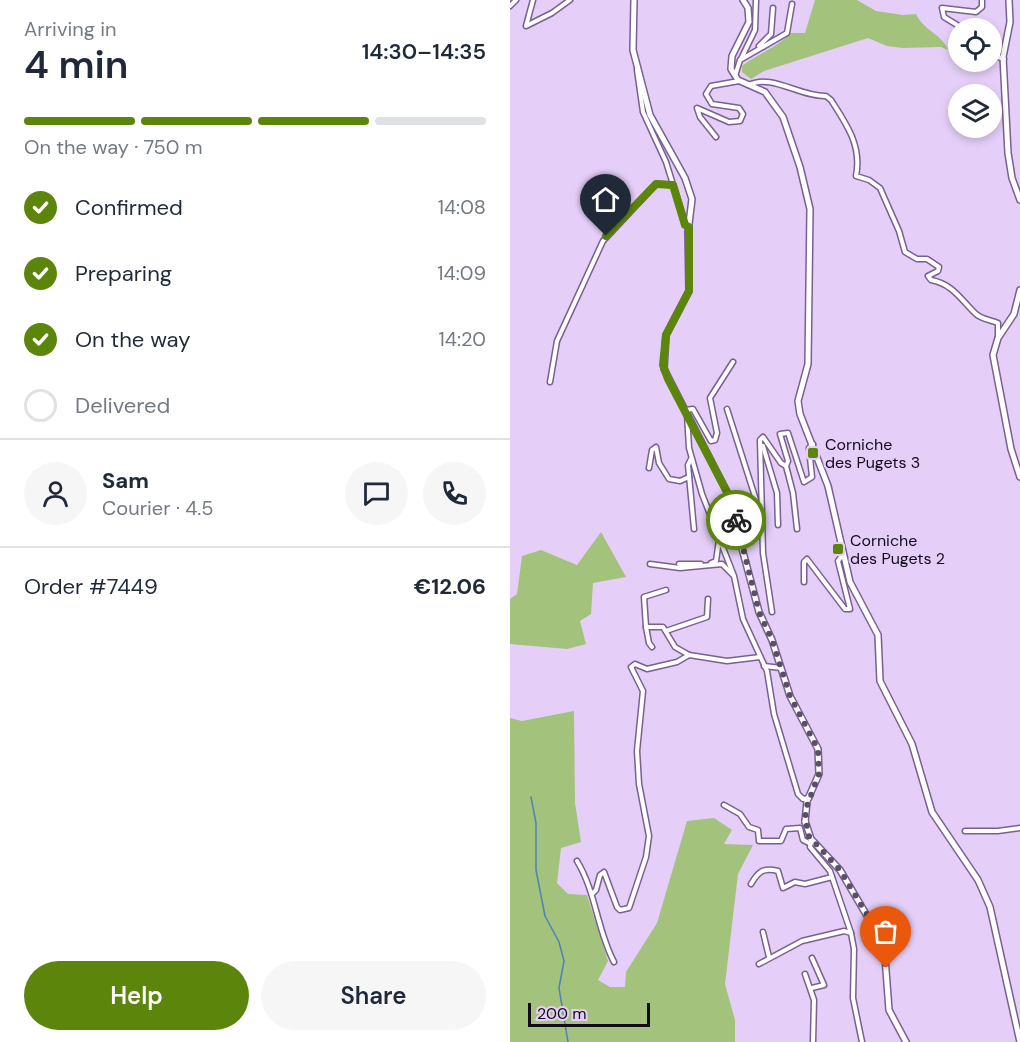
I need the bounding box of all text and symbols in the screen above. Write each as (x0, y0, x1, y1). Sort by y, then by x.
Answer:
text: Arriving in (24, 16, 116, 42)
map controls (948, 18, 1002, 138)
button: locate (948, 18, 1002, 72)
text: 14:30–14:35 (362, 37, 486, 66)
text: 4 min (24, 39, 128, 90)
button: layers (948, 84, 1002, 138)
text: On the way · 750 m (24, 134, 203, 160)
pin (580, 174, 631, 236)
icon: home (589, 183, 622, 216)
icon: check (24, 191, 57, 224)
text: Confirmed (75, 193, 183, 222)
text: 14:08 (438, 194, 486, 220)
icon: check (24, 257, 57, 290)
text: Preparing (75, 259, 172, 288)
text: 14:09 (437, 260, 486, 286)
icon: check (24, 323, 57, 356)
text: On the way (75, 325, 190, 354)
text: 14:20 (439, 326, 486, 352)
text: Delivered (75, 391, 170, 420)
place label: Corniche des Pugets 3 (825, 434, 920, 473)
marker: Corniche des Pugets 3 (806, 446, 820, 460)
button: person (24, 462, 87, 525)
button: chat (345, 462, 408, 525)
button: phone (423, 462, 486, 525)
text: Sam (102, 466, 149, 495)
courier (706, 490, 766, 550)
text: Courier · 4.5 (102, 495, 214, 521)
icon: bike (720, 504, 753, 537)
place label: Corniche des Pugets 2 (850, 530, 945, 569)
marker: Corniche des Pugets 2 (831, 542, 845, 556)
text: Order #7449 (24, 572, 158, 601)
text: €12.06 (414, 572, 486, 601)
pin (860, 906, 911, 968)
icon: bag (869, 915, 902, 948)
button: Help (24, 961, 249, 1030)
button: Share (261, 961, 486, 1030)
scale bar (528, 1000, 650, 1028)
text: 200 m (537, 1003, 586, 1024)

